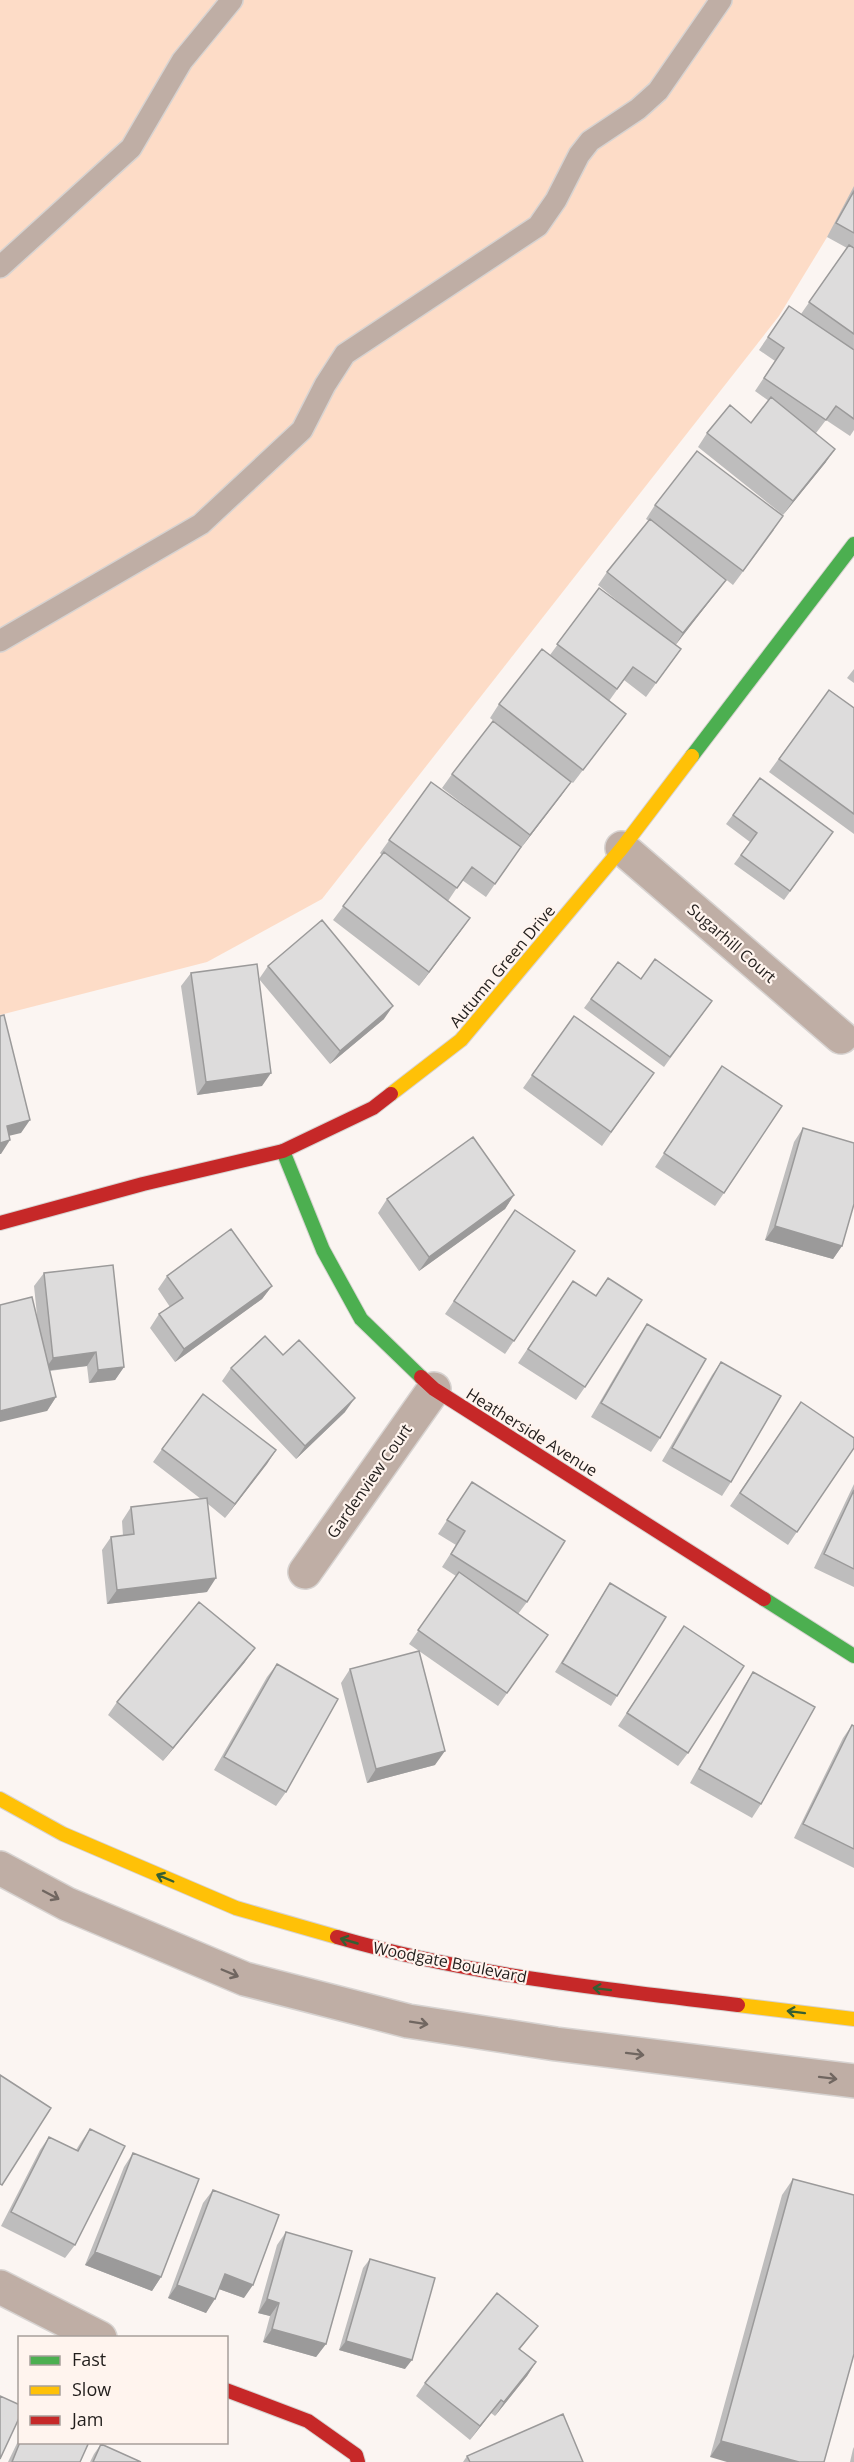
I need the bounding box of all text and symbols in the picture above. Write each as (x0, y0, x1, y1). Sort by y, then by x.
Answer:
street label: Sugarhill Court (683, 898, 781, 988)
street label: Autumn Green Drive (444, 900, 560, 1032)
street label: Heatherside Avenue (462, 1383, 602, 1481)
street label: Gardenview Court (321, 1419, 417, 1543)
one-way arrow (156, 1872, 175, 1883)
one-way arrow (42, 1890, 60, 1901)
one-way arrow (340, 1935, 359, 1946)
street label: Woodgate Boulevard (371, 1936, 529, 1988)
one-way arrow (221, 1968, 239, 1979)
one-way arrow (593, 1983, 613, 1994)
one-way arrow (787, 2007, 806, 2018)
one-way arrow (408, 2017, 428, 2028)
one-way arrow (625, 2049, 644, 2060)
one-way arrow (818, 2073, 838, 2084)
legend (18, 2336, 228, 2444)
text: Fast (72, 2347, 106, 2371)
text: Slow (72, 2377, 111, 2401)
text: Jam (70, 2407, 104, 2431)

